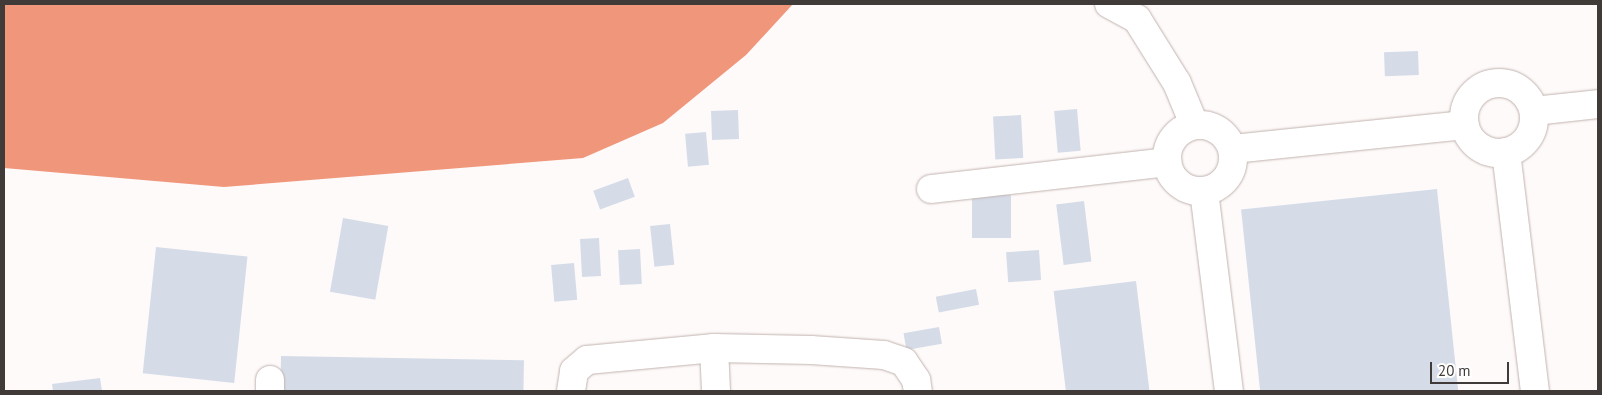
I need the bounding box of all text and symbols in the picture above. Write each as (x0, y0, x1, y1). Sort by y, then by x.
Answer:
scale bar (1432, 352, 1511, 384)
text: 20 m (1438, 361, 1471, 380)

